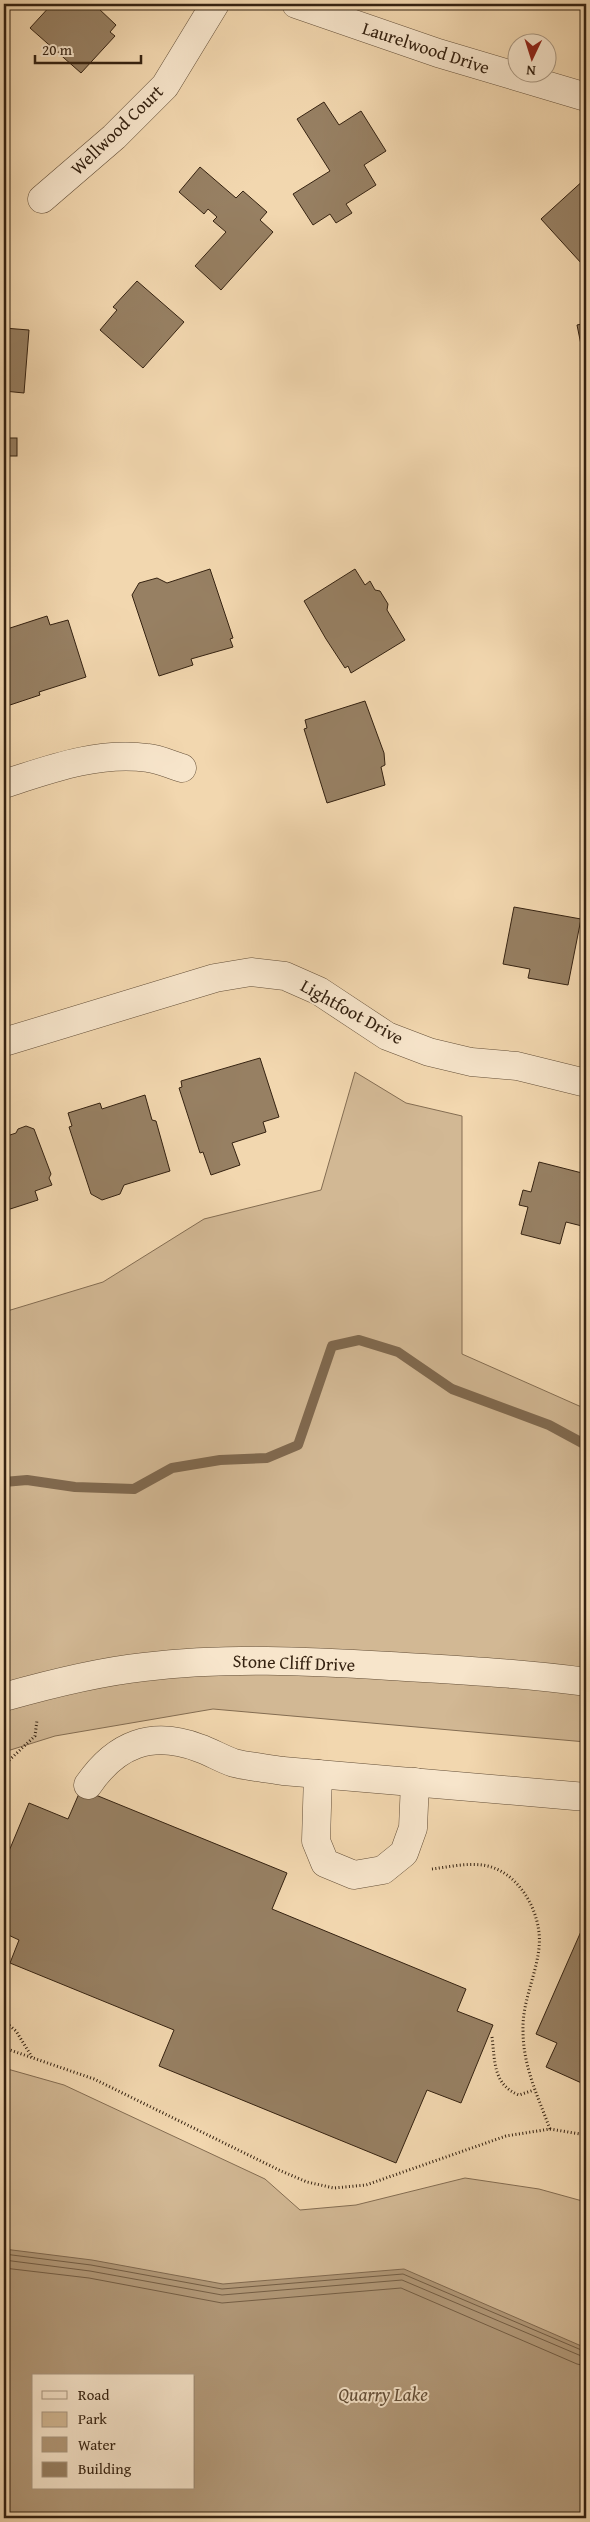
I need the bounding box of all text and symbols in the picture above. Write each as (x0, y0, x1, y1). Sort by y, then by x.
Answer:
street label: Laurelwood Drive (359, 14, 493, 81)
scale bar (35, 32, 141, 64)
north arrow (508, 32, 558, 82)
text: 20 m (42, 39, 73, 60)
text: N (525, 61, 536, 81)
street label: Wellwood Court (64, 78, 170, 181)
street label: Lightfoot Drive (296, 972, 409, 1051)
street label: Stone Cliff Drive (232, 1647, 356, 1678)
legend (32, 2374, 195, 2490)
water label: Quarry Lake (338, 2380, 428, 2408)
text: Road (78, 2384, 109, 2405)
text: Park (78, 2408, 107, 2429)
text: Water (78, 2434, 116, 2455)
text: Building (78, 2458, 132, 2479)

